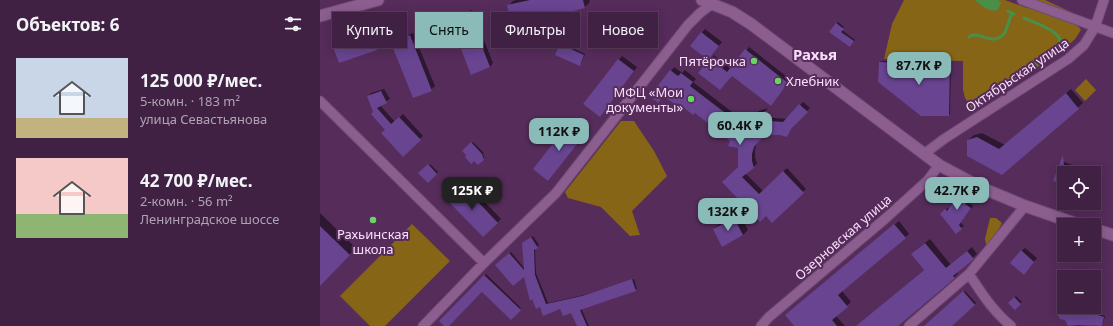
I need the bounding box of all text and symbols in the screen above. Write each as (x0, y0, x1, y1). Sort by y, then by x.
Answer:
chip: Купить (332, 12, 407, 48)
chip: Снять (415, 12, 483, 48)
chip: Фильтры (491, 12, 580, 48)
chip: Новое (588, 12, 658, 48)
text: Объектов: 6 (16, 13, 119, 36)
icon: filters (282, 13, 304, 35)
street label: Октябрьская улица (962, 34, 1072, 116)
district label: Рахья (793, 44, 837, 64)
place label: Пятёрочка (679, 52, 746, 70)
pin: 87.7K ₽ (882, 52, 956, 86)
marker: Пятёрочка (749, 56, 759, 66)
text: 87.7K ₽ (896, 56, 942, 74)
text: 125 000 ₽/мес. (140, 69, 262, 92)
place label: Хлебник (786, 72, 839, 90)
icon: home (48, 74, 96, 122)
marker: Хлебник (773, 76, 783, 86)
place label: МФЦ «Мои документы» (606, 83, 683, 116)
text: 5-комн. · 183 m² (140, 92, 240, 110)
marker: МФЦ «Мои документы» (686, 94, 696, 104)
text: улица Севастьянова (140, 110, 267, 128)
pin: 60.4K ₽ (703, 112, 777, 146)
text: 60.4K ₽ (717, 116, 763, 134)
pin: 112K ₽ (526, 118, 592, 152)
text: 112K ₽ (538, 122, 580, 140)
map controls (1057, 166, 1101, 314)
button: locate (1057, 166, 1101, 210)
text: 42 700 ₽/мес. (140, 169, 253, 192)
icon: home (48, 174, 96, 222)
pin: 125K ₽ (439, 177, 505, 211)
pin: 42.7K ₽ (920, 177, 994, 211)
text: 125K ₽ (451, 181, 493, 199)
text: 42.7K ₽ (934, 181, 980, 199)
street label: Озерновская улица (791, 190, 895, 284)
text: 2-комн. · 56 m² (140, 192, 233, 210)
pin: 132K ₽ (695, 198, 761, 232)
text: 132K ₽ (707, 202, 749, 220)
text: Ленинградское шоссе (140, 210, 279, 228)
marker: Рахьинская школа (368, 215, 378, 225)
button: + (1057, 218, 1101, 262)
place label: Рахьинская школа (337, 225, 409, 258)
button: − (1057, 270, 1101, 314)

